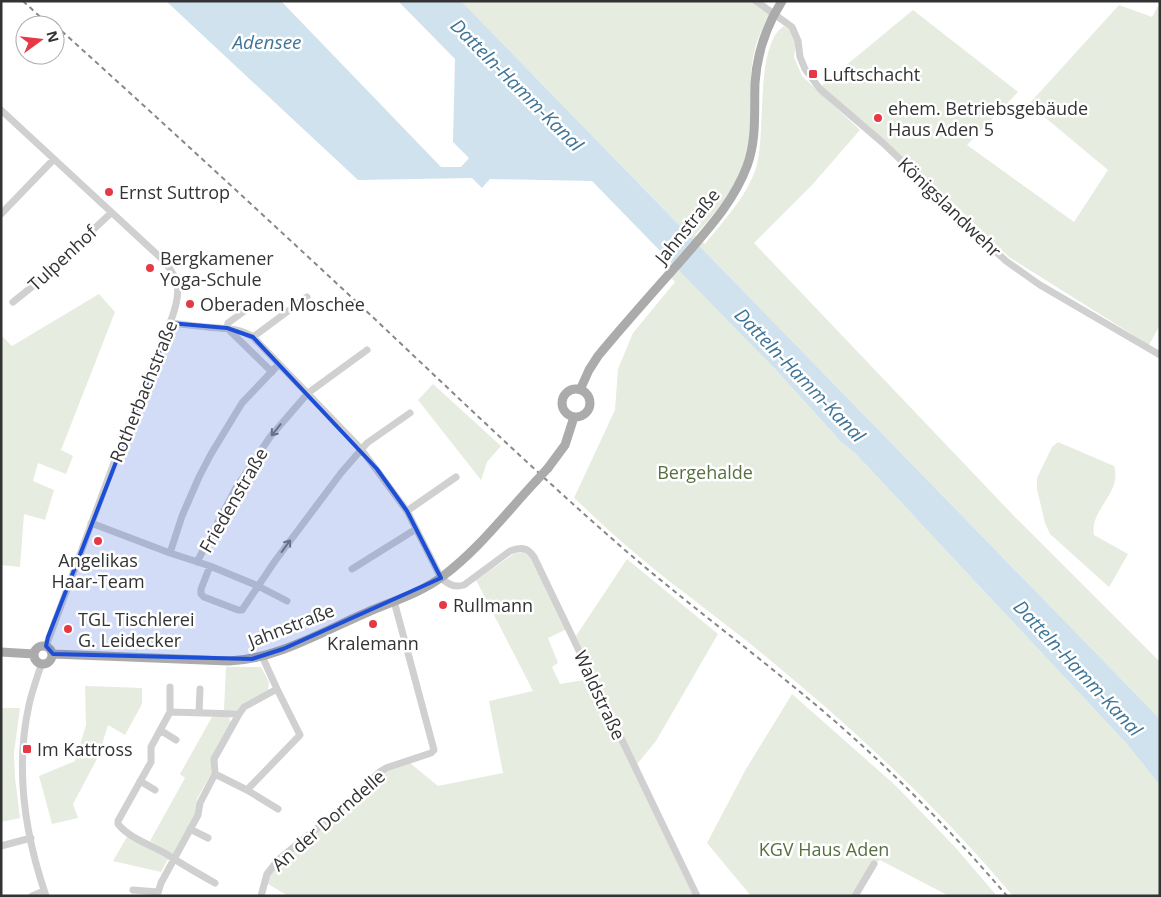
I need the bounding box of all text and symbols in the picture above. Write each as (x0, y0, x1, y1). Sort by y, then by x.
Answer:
water label: Datteln-Hamm-Kanal (445, 13, 590, 158)
north arrow (15, 15, 65, 65)
text: N (42, 29, 64, 44)
water label: Adensee (230, 29, 302, 55)
place label: Luftschacht (823, 62, 920, 86)
marker: Luftschacht (807, 68, 819, 80)
place label: ehem. Betriebsgebäude Haus Aden 5 (888, 96, 1088, 141)
marker: ehem. Betriebsgebäude Haus Aden 5 (872, 112, 884, 124)
street label: Königslandwehr (893, 152, 1007, 263)
place label: Ernst Suttrop (119, 180, 230, 204)
street label: Jahnstraße (648, 183, 725, 270)
marker: Ernst Suttrop (103, 186, 115, 198)
street label: Tulpenhof (23, 219, 102, 296)
place label: Bergkamener Yoga-Schule (160, 246, 274, 291)
marker: Bergkamener Yoga-Schule (144, 262, 156, 274)
place label: Oberaden Moschee (200, 292, 365, 316)
marker: Oberaden Moschee (184, 298, 196, 310)
water label: Datteln-Hamm-Kanal (729, 302, 872, 449)
street label: Rotherbachstraße (104, 316, 182, 466)
one-way arrow (271, 423, 282, 436)
street label: Friedenstraße (193, 443, 273, 557)
park label: Bergehalde (657, 460, 753, 484)
marker: Angelikas Haar-Team (92, 535, 104, 547)
one-way arrow (281, 539, 291, 553)
place label: Angelikas Haar-Team (51, 548, 145, 593)
place label: Rullmann (453, 593, 533, 617)
water label: Datteln-Hamm-Kanal (1008, 594, 1149, 743)
street label: Jahnstraße (243, 598, 338, 653)
marker: Rullmann (437, 599, 449, 611)
place label: TGL Tischlerei G. Leidecker (78, 607, 194, 652)
marker: Kralemann (367, 618, 379, 630)
marker: TGL Tischlerei G. Leidecker (62, 623, 74, 635)
place label: Kralemann (327, 631, 419, 655)
street label: Waldstraße (569, 646, 631, 744)
place label: Im Kattross (37, 737, 133, 761)
marker: Im Kattross (21, 743, 33, 755)
street label: An der Dorndelle (266, 764, 390, 876)
park label: KGV Haus Aden (759, 837, 889, 861)

